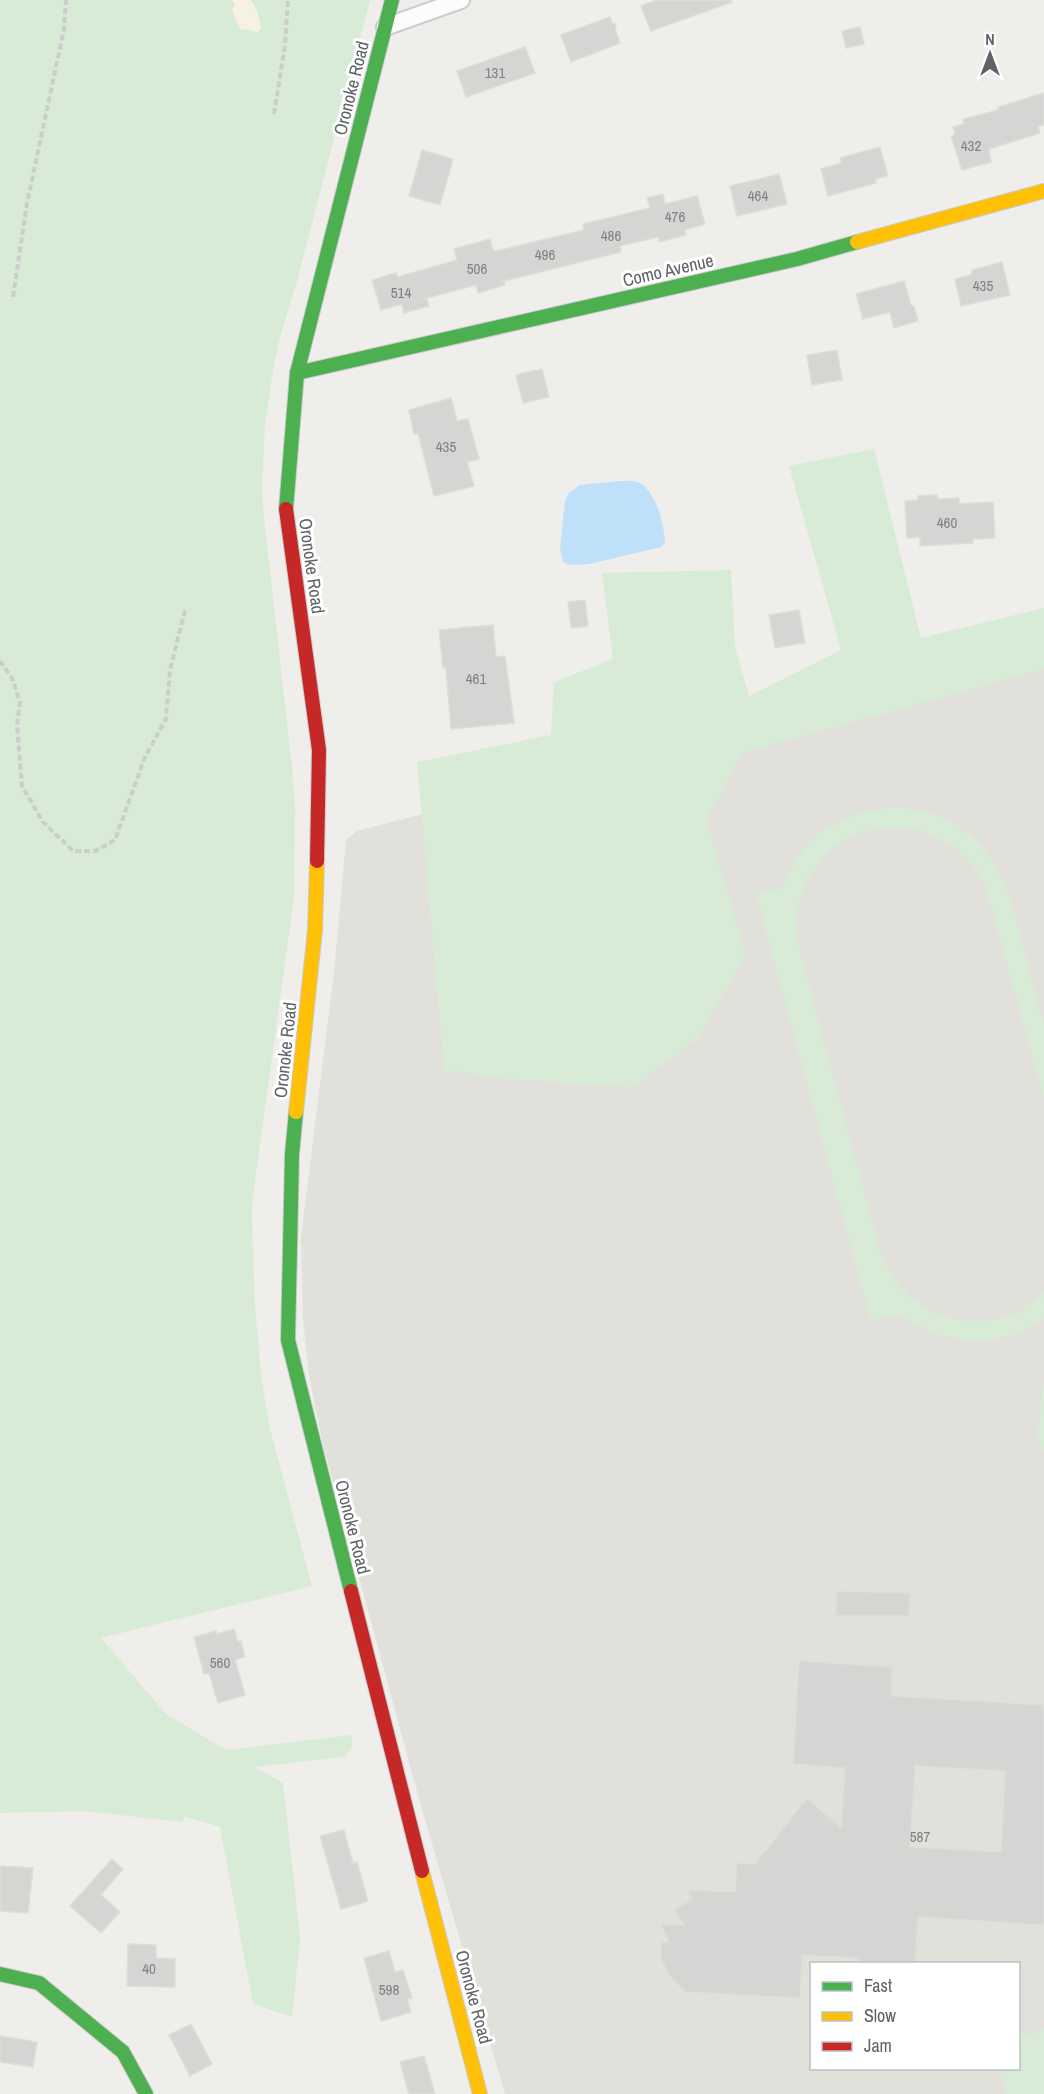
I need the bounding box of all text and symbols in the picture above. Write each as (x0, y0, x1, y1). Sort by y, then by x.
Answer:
north arrow (960, 24, 1020, 84)
text: N (985, 28, 995, 50)
street label: Oronoke Road (327, 38, 375, 138)
house number: 131 (485, 62, 505, 83)
house number: 432 (961, 135, 981, 156)
house number: 464 (748, 185, 768, 206)
house number: 476 (665, 206, 685, 227)
house number: 486 (601, 225, 621, 246)
house number: 496 (535, 244, 555, 265)
street label: Como Avenue (620, 247, 716, 293)
house number: 506 (467, 258, 487, 279)
house number: 435 (973, 275, 993, 296)
house number: 514 (391, 282, 411, 303)
house number: 435 (436, 436, 456, 457)
house number: 460 (937, 512, 957, 533)
street label: Oronoke Road (293, 517, 331, 615)
house number: 461 (466, 668, 486, 689)
street label: Oronoke Road (268, 1001, 302, 1099)
street label: Oronoke Road (329, 1477, 377, 1577)
house number: 560 (210, 1652, 230, 1673)
house number: 587 (910, 1826, 930, 1847)
street label: Oronoke Road (450, 1947, 498, 2047)
house number: 40 (142, 1958, 156, 1979)
legend (810, 1962, 1020, 2070)
text: Fast (864, 1973, 892, 1998)
house number: 598 (379, 1979, 399, 2000)
text: Slow (864, 2003, 896, 2028)
text: Jam (864, 2033, 892, 2058)

